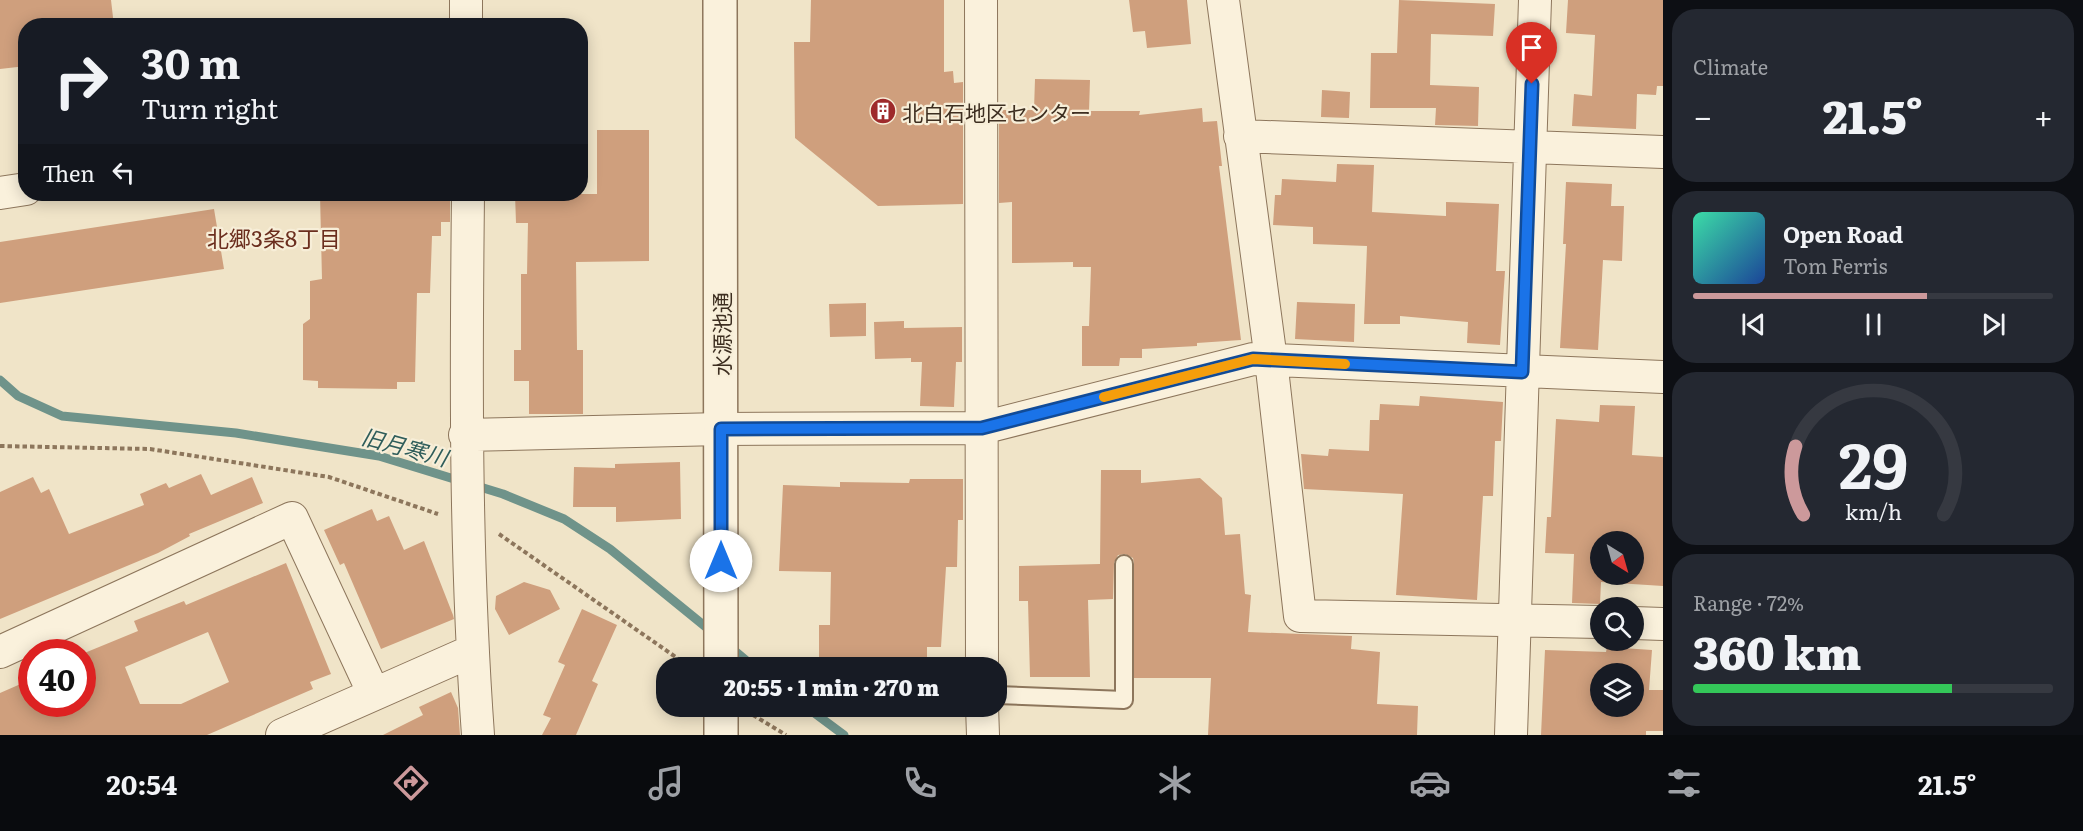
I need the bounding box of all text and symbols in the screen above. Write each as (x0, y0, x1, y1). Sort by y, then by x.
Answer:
pin (1506, 22, 1557, 84)
text: 30 m (141, 30, 241, 92)
icon: arrive (1515, 31, 1548, 64)
icon: right (42, 42, 120, 120)
text: Climate (1693, 51, 1768, 81)
text: 21.5° (1823, 81, 1923, 148)
text: Turn right (141, 87, 278, 127)
text: − (1693, 90, 1712, 139)
text: + (2034, 90, 2053, 139)
building icon: 北白石地区センター (868, 96, 898, 126)
place label: 北白石地区センター (902, 96, 1091, 127)
text: Then (42, 156, 95, 189)
icon: left (107, 156, 140, 189)
text: Open Road (1783, 217, 1903, 250)
district label: 北郷3条8丁目 (207, 221, 341, 254)
text: Tom Ferris (1783, 250, 1888, 280)
street label: 水源池通 (705, 292, 736, 376)
icon: previous (1737, 308, 1770, 341)
icon: pause (1857, 308, 1890, 341)
icon: next (1977, 308, 2010, 341)
text: 29 (1838, 416, 1908, 508)
water label: 旧月寒川 (358, 419, 454, 474)
text: km/h (1844, 496, 1902, 528)
position arrow (689, 529, 753, 593)
north arrow (1590, 531, 1644, 585)
map controls (1590, 531, 1644, 717)
text: Range · 72% (1693, 587, 1804, 617)
button: search (1590, 597, 1644, 651)
text: 360 km (1693, 617, 1861, 684)
speed limit sign: 40 (18, 639, 96, 717)
button: layers (1590, 663, 1644, 717)
text: 20:55 · 1 min · 270 m (724, 670, 939, 703)
icon: directions (390, 762, 432, 804)
icon: music (645, 762, 687, 804)
icon: phone (899, 762, 941, 804)
icon: climate (1154, 762, 1196, 804)
icon: car (1409, 762, 1451, 804)
icon: filters (1663, 762, 1705, 804)
text: 20:54 (106, 763, 177, 803)
text: 21.5° (1918, 763, 1977, 803)

